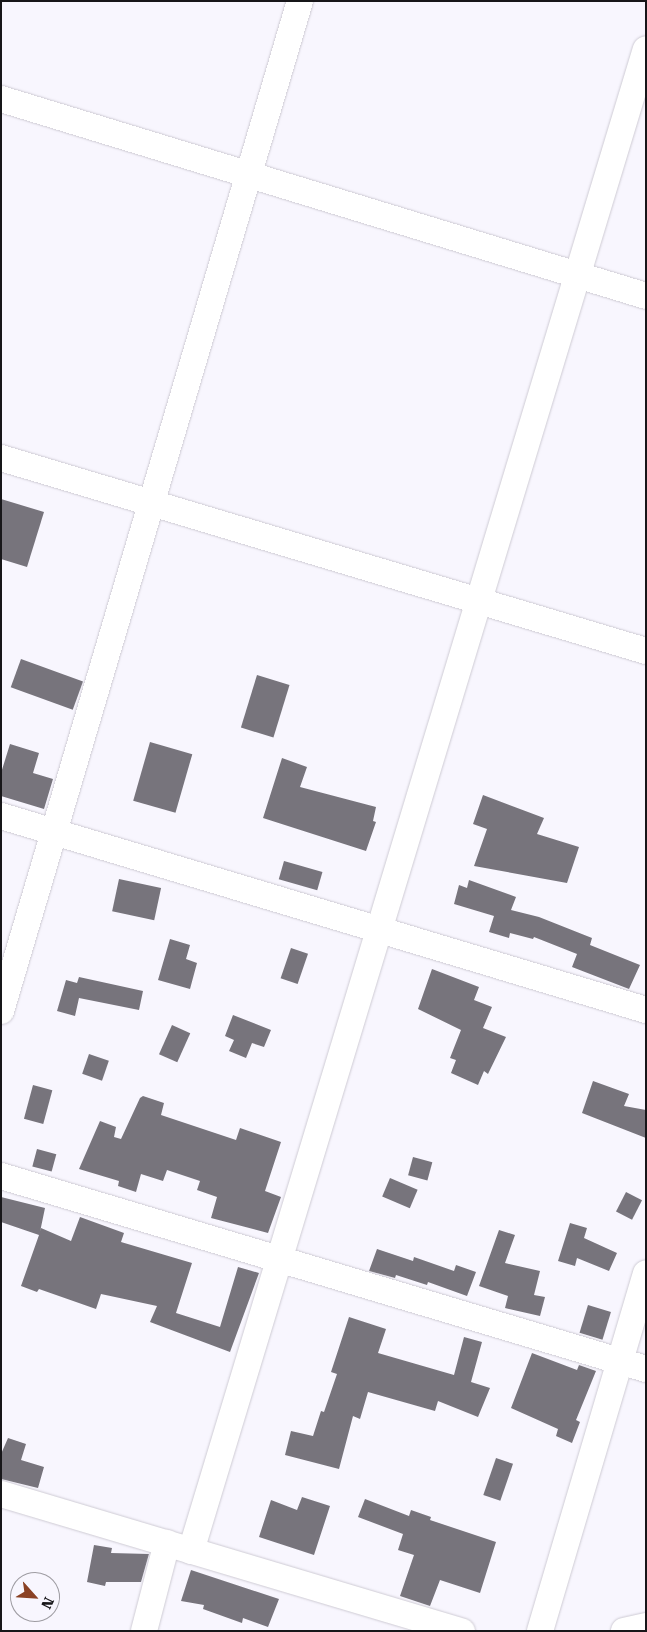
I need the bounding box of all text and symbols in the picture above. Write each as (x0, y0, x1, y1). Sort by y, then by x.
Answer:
north arrow (10, 1572, 60, 1622)
text: N (38, 1595, 57, 1611)

